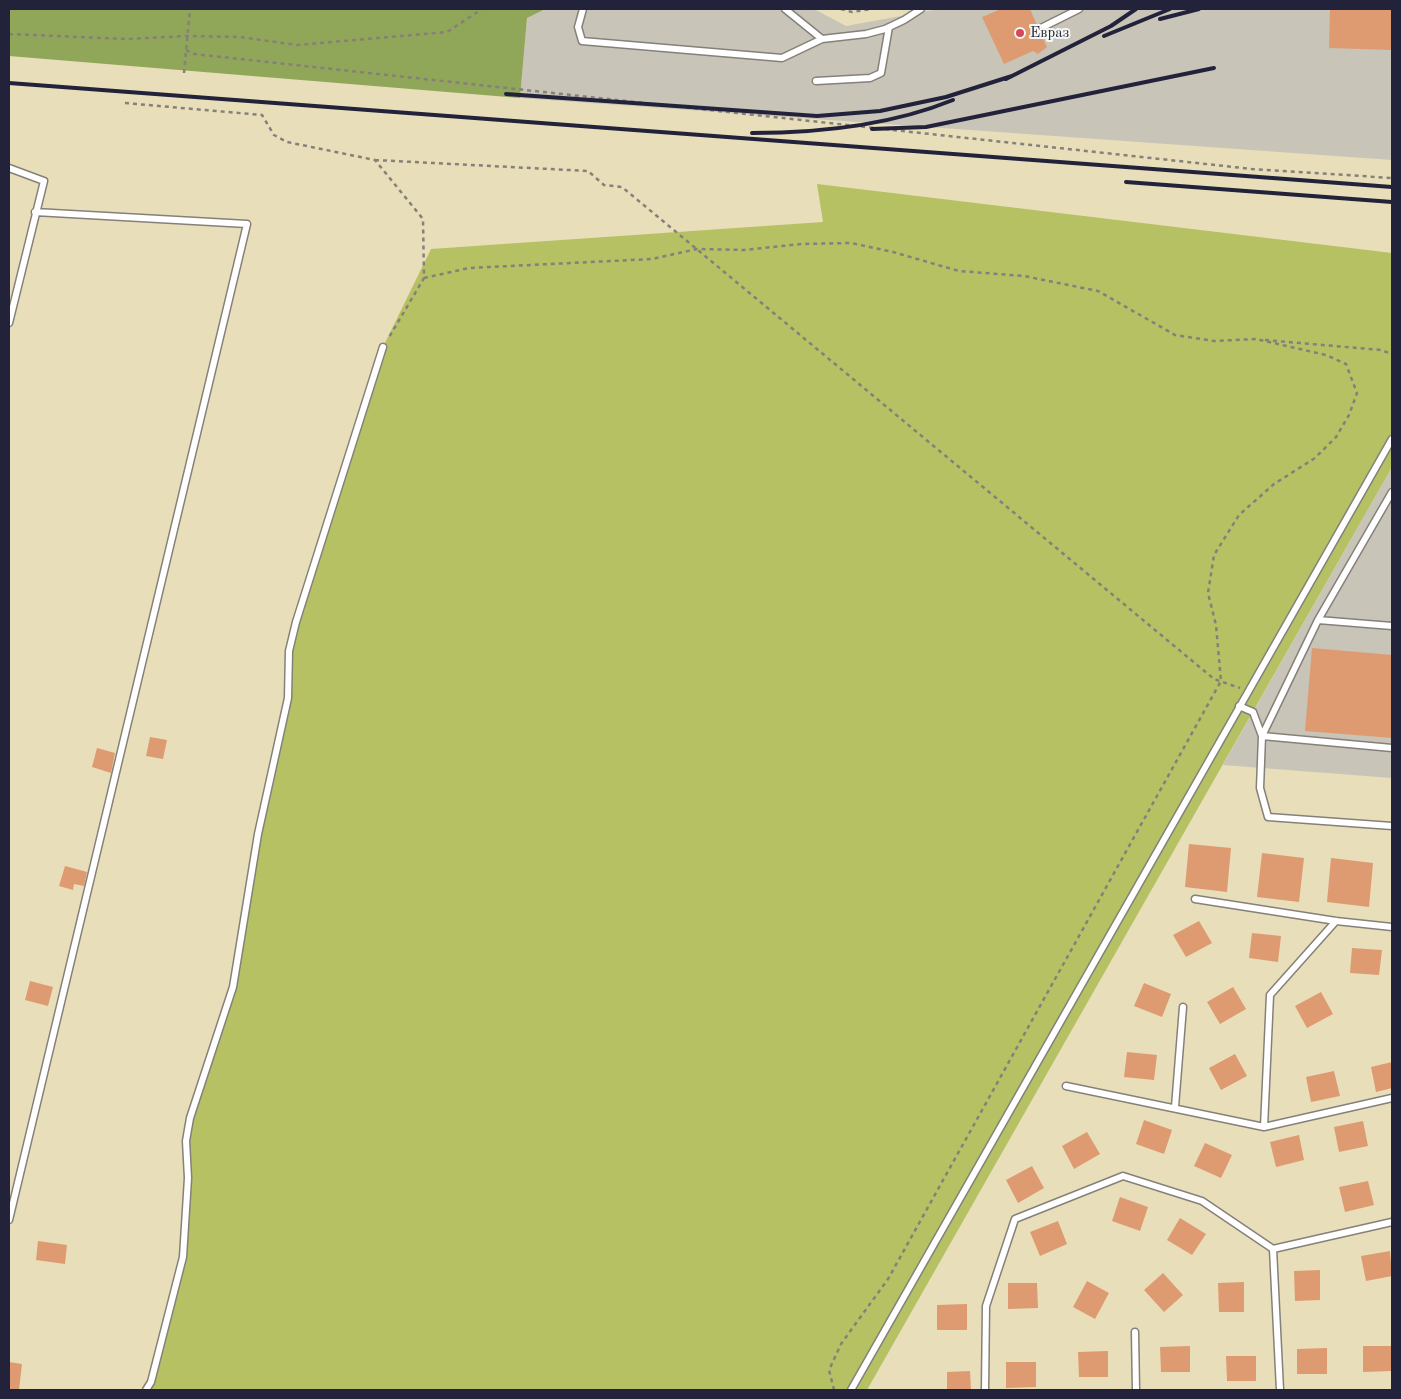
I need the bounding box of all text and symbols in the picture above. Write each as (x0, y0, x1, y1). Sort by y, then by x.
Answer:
place label: Евраз (1030, 24, 1069, 42)
marker: Евраз (1014, 27, 1026, 39)

